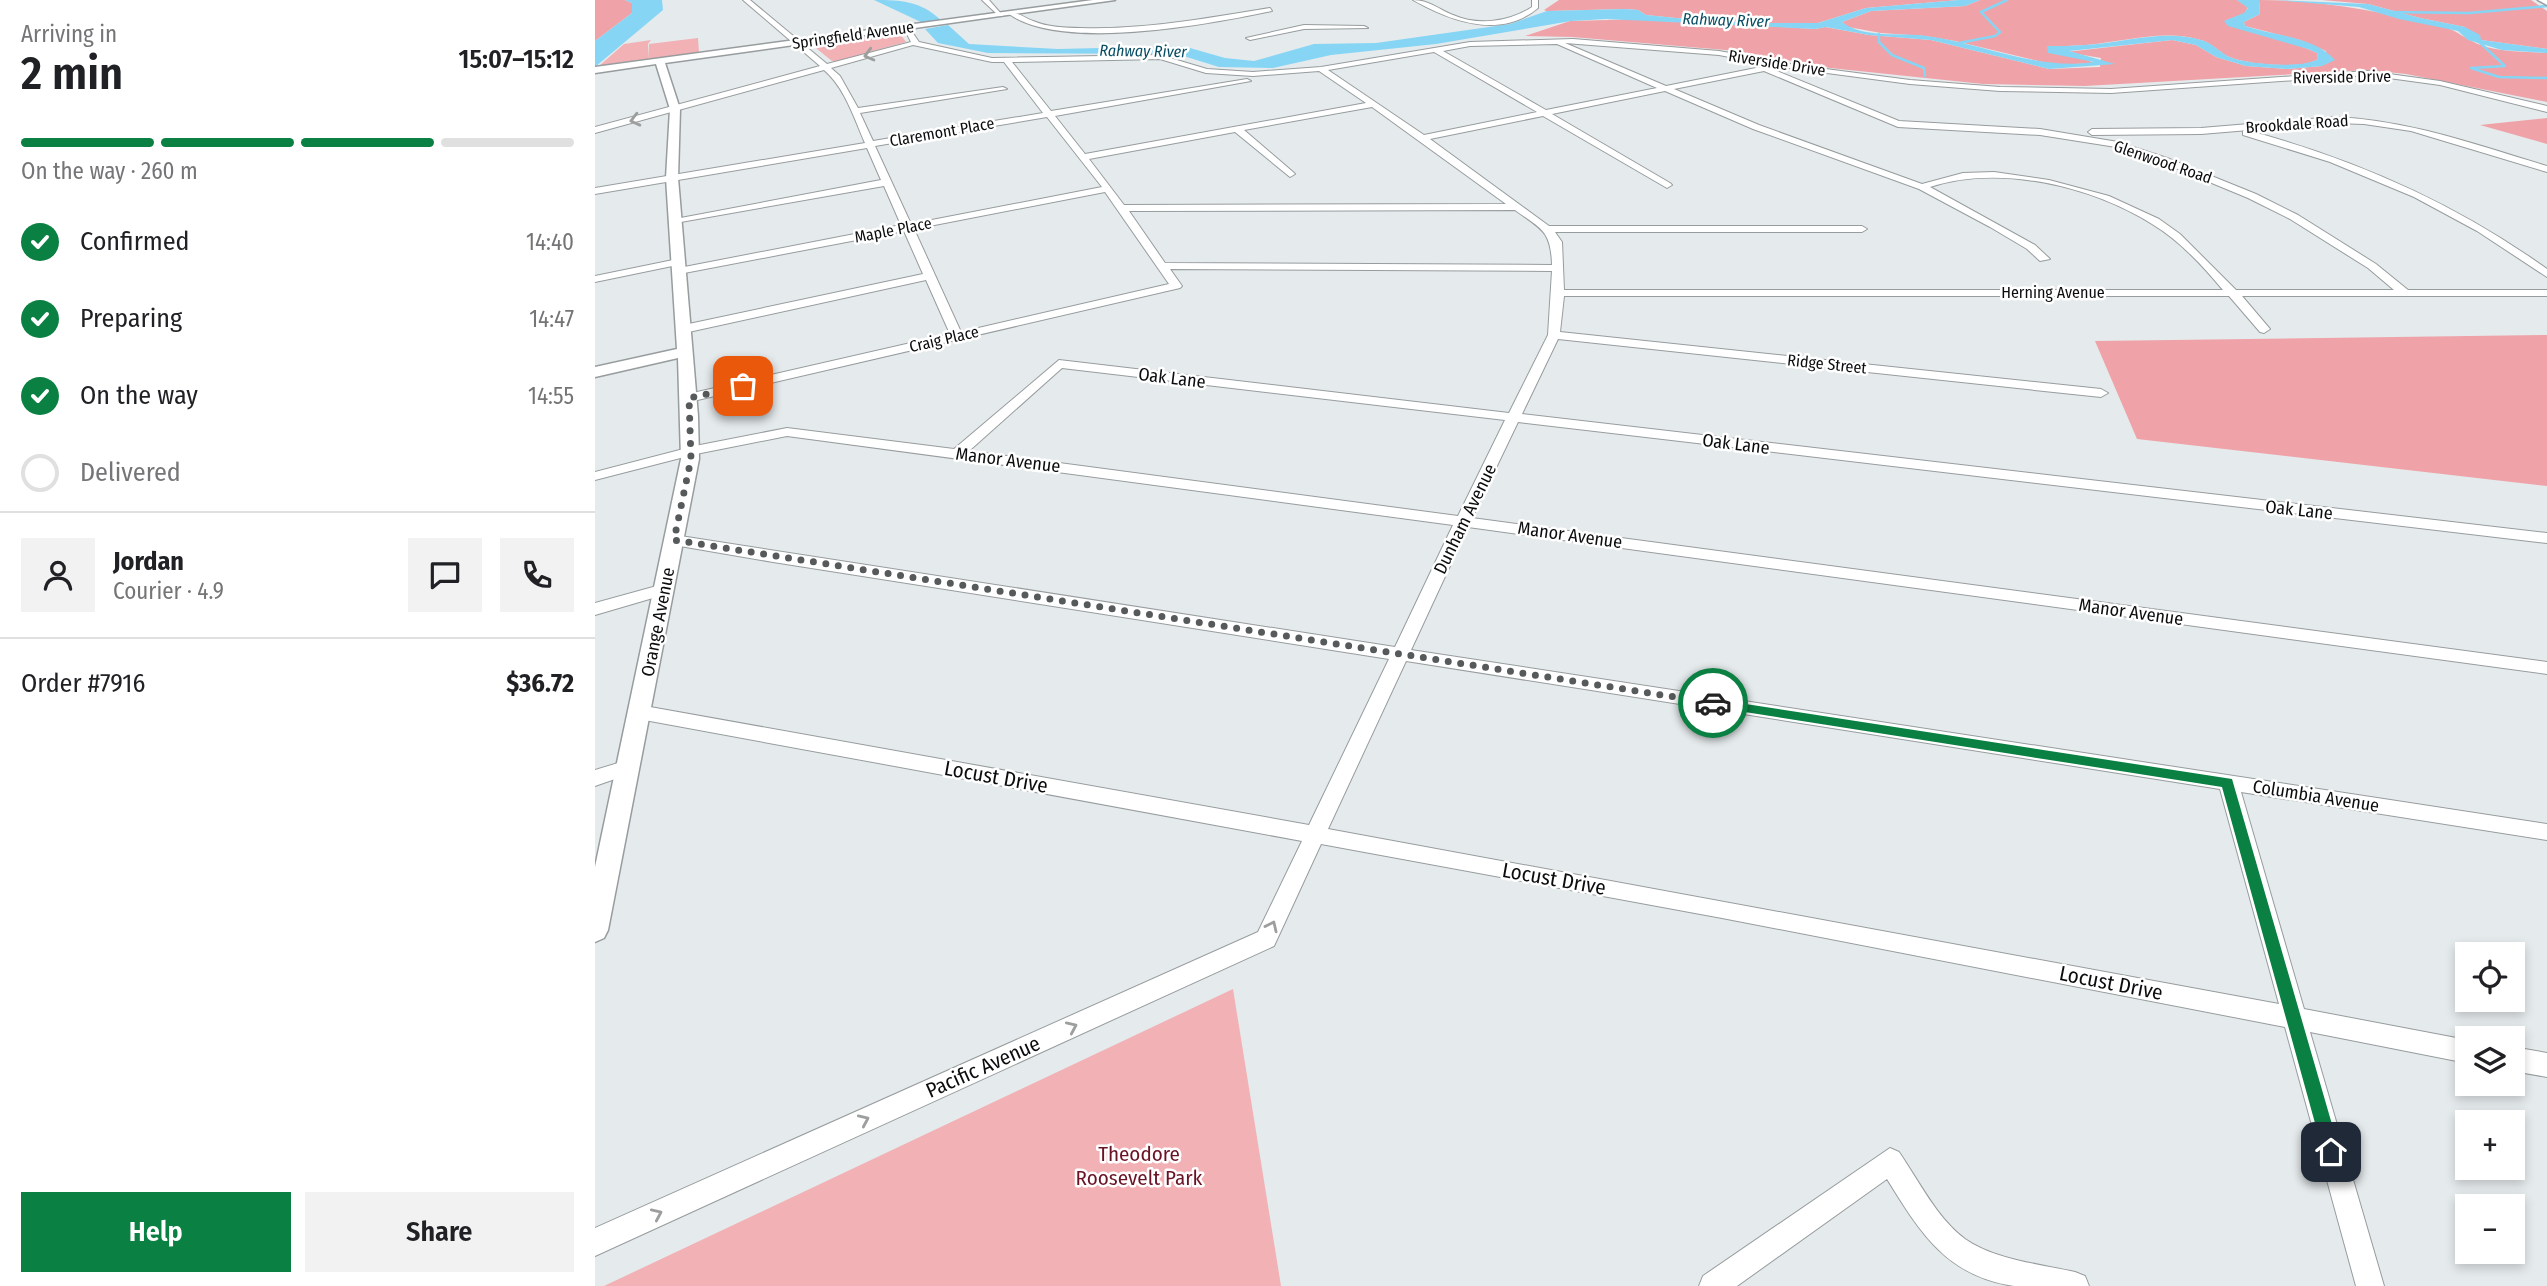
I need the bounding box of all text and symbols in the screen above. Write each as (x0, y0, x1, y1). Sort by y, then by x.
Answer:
water label: Rahway River (1682, 9, 1770, 31)
street label: Springfield Avenue (791, 17, 915, 53)
text: Arriving in (21, 20, 117, 48)
water label: Rahway River (1099, 41, 1187, 61)
text: 15:07–15:12 (459, 44, 574, 75)
text: 2 min (21, 46, 123, 101)
one-way arrow (863, 46, 875, 61)
street label: Riverside Drive (1727, 46, 1827, 80)
street label: Riverside Drive (2293, 67, 2391, 87)
street label: Brookdale Road (2245, 111, 2349, 137)
one-way arrow (629, 112, 641, 126)
street label: Claremont Place (888, 113, 996, 151)
street label: Glenwood Road (2111, 136, 2215, 188)
text: On the way · 260 m (21, 157, 198, 185)
street label: Maple Place (853, 213, 933, 247)
icon: check (21, 223, 59, 261)
text: Confirmed (80, 226, 190, 257)
text: 14:40 (526, 228, 574, 256)
street label: Herning Avenue (2001, 283, 2105, 302)
icon: check (21, 300, 59, 338)
text: Preparing (80, 303, 182, 334)
text: 14:47 (529, 305, 574, 333)
street label: Craig Place (907, 322, 981, 356)
street label: Ridge Street (1786, 350, 1868, 378)
pin (713, 356, 773, 416)
street label: Oak Lane (1137, 363, 1207, 393)
icon: bag (724, 367, 762, 405)
icon: check (21, 377, 59, 415)
text: On the way (80, 380, 198, 411)
text: 14:55 (528, 382, 574, 410)
street label: Oak Lane (1701, 429, 1771, 459)
street label: Manor Avenue (954, 443, 1062, 477)
text: Delivered (80, 457, 181, 488)
street label: Dunham Avenue (1429, 460, 1501, 578)
street label: Oak Lane (2264, 496, 2334, 524)
street label: Manor Avenue (1516, 517, 1624, 553)
button: person (21, 538, 95, 612)
button: chat (408, 538, 482, 612)
button: phone (500, 538, 574, 612)
text: Jordan (113, 546, 184, 577)
street label: Orange Avenue (637, 565, 679, 678)
text: Courier · 4.9 (113, 577, 224, 605)
street label: Manor Avenue (2077, 594, 2185, 630)
text: Order #7916 (21, 668, 145, 699)
text: $36.72 (506, 668, 574, 699)
courier (1678, 668, 1748, 738)
icon: car (1694, 684, 1732, 722)
street label: Locust Drive (942, 755, 1050, 799)
street label: Columbia Avenue (2251, 775, 2381, 817)
street label: Locust Drive (1500, 857, 1608, 901)
one-way arrow (1264, 921, 1278, 933)
map controls (2455, 942, 2525, 1264)
button: locate (2455, 942, 2525, 1012)
street label: Locust Drive (2057, 960, 2165, 1006)
one-way arrow (1065, 1021, 1077, 1035)
button: layers (2455, 1026, 2525, 1096)
street label: Pacific Avenue (922, 1030, 1044, 1104)
button: + (2455, 1110, 2525, 1180)
one-way arrow (857, 1114, 870, 1128)
pin (2301, 1122, 2361, 1182)
icon: home (2312, 1133, 2350, 1171)
park label: Theodore Roosevelt Park (1076, 1141, 1203, 1191)
button: Help (21, 1192, 291, 1272)
button: Share (305, 1192, 574, 1272)
button: − (2455, 1194, 2525, 1264)
one-way arrow (650, 1208, 662, 1222)

